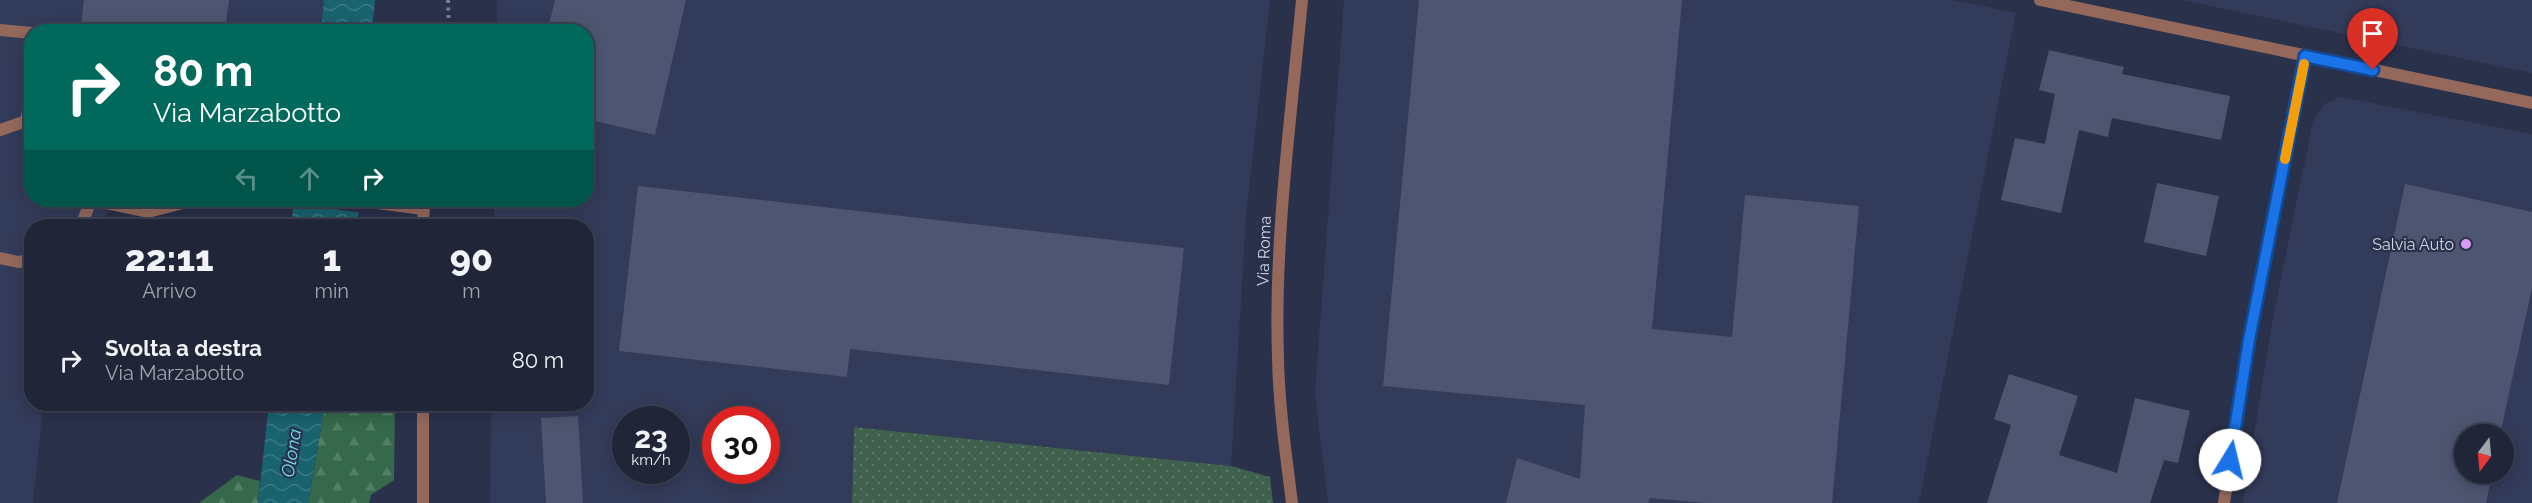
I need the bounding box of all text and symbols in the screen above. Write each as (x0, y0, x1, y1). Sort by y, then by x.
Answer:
pin (2347, 8, 2398, 70)
icon: arrive (2356, 17, 2389, 50)
text: 80 m (153, 47, 253, 96)
icon: right (54, 48, 132, 126)
text: Via Marzabotto (153, 97, 341, 128)
icon: left (230, 162, 263, 195)
icon: ahead (293, 162, 326, 195)
icon: right (356, 162, 389, 195)
street label: Via Roma (1253, 216, 1275, 286)
place label: Salvia Auto (2372, 235, 2454, 254)
text: 22:11 (125, 237, 214, 279)
text: 1 (322, 237, 341, 279)
text: 90 (450, 237, 493, 279)
marker: Salvia Auto (2459, 237, 2473, 251)
text: Arrivo (142, 279, 196, 303)
text: min (315, 279, 349, 303)
text: m (462, 279, 481, 303)
text: Svolta a destra (105, 335, 262, 361)
icon: right (54, 344, 87, 377)
text: 80 m (512, 347, 564, 373)
text: Via Marzabotto (105, 361, 244, 385)
speed limit sign: 30 (702, 406, 780, 484)
text: 23 (634, 420, 668, 455)
north arrow (2454, 424, 2514, 484)
map controls (2454, 424, 2514, 484)
water label: Olona (277, 427, 305, 479)
position arrow (2198, 428, 2262, 492)
text: km/h (631, 451, 671, 469)

